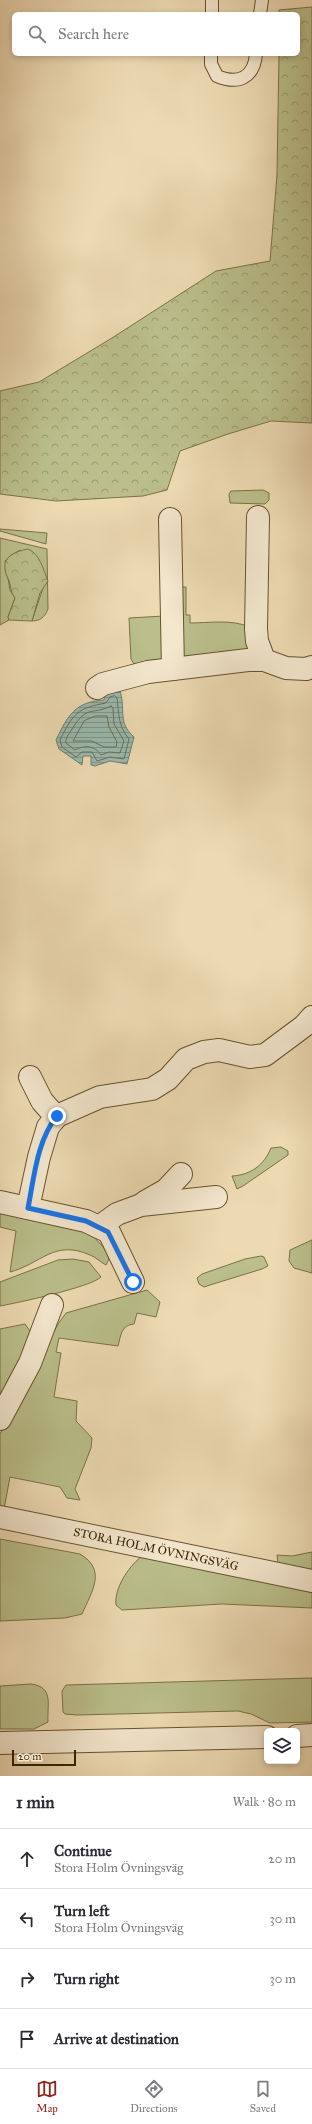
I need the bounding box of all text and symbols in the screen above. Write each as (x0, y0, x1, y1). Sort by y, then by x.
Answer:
search box (12, 12, 300, 56)
icon: search (26, 23, 48, 45)
text: Search here (58, 25, 129, 43)
route end (48, 1107, 66, 1125)
route start (124, 1273, 142, 1291)
street label: STORA HOLM ÖVNINGSVÄG (72, 1524, 240, 1573)
map controls (264, 1728, 300, 1764)
button: layers (264, 1728, 300, 1764)
scale bar (12, 1748, 76, 1767)
text: 20 m (18, 1750, 41, 1763)
text: 1 min (16, 1792, 55, 1813)
text: Walk · 80 m (233, 1794, 296, 1810)
text: Continue (54, 1842, 112, 1860)
icon: ahead (16, 1848, 38, 1870)
text: 20 m (268, 1851, 296, 1867)
text: Stora Holm Övningsväg (54, 1860, 183, 1876)
text: Turn left (54, 1902, 110, 1920)
icon: left (16, 1908, 38, 1930)
text: 30 m (270, 1911, 296, 1927)
text: Stora Holm Övningsväg (54, 1920, 183, 1936)
icon: right (16, 1968, 38, 1990)
text: Turn right (54, 1970, 119, 1988)
text: 30 m (270, 1971, 296, 1987)
icon: arrive (16, 2028, 38, 2050)
text: Arrive at destination (54, 2030, 179, 2048)
tab: Map (36, 2078, 58, 2115)
tab: Directions (130, 2078, 178, 2115)
tab: Saved (250, 2078, 276, 2115)

